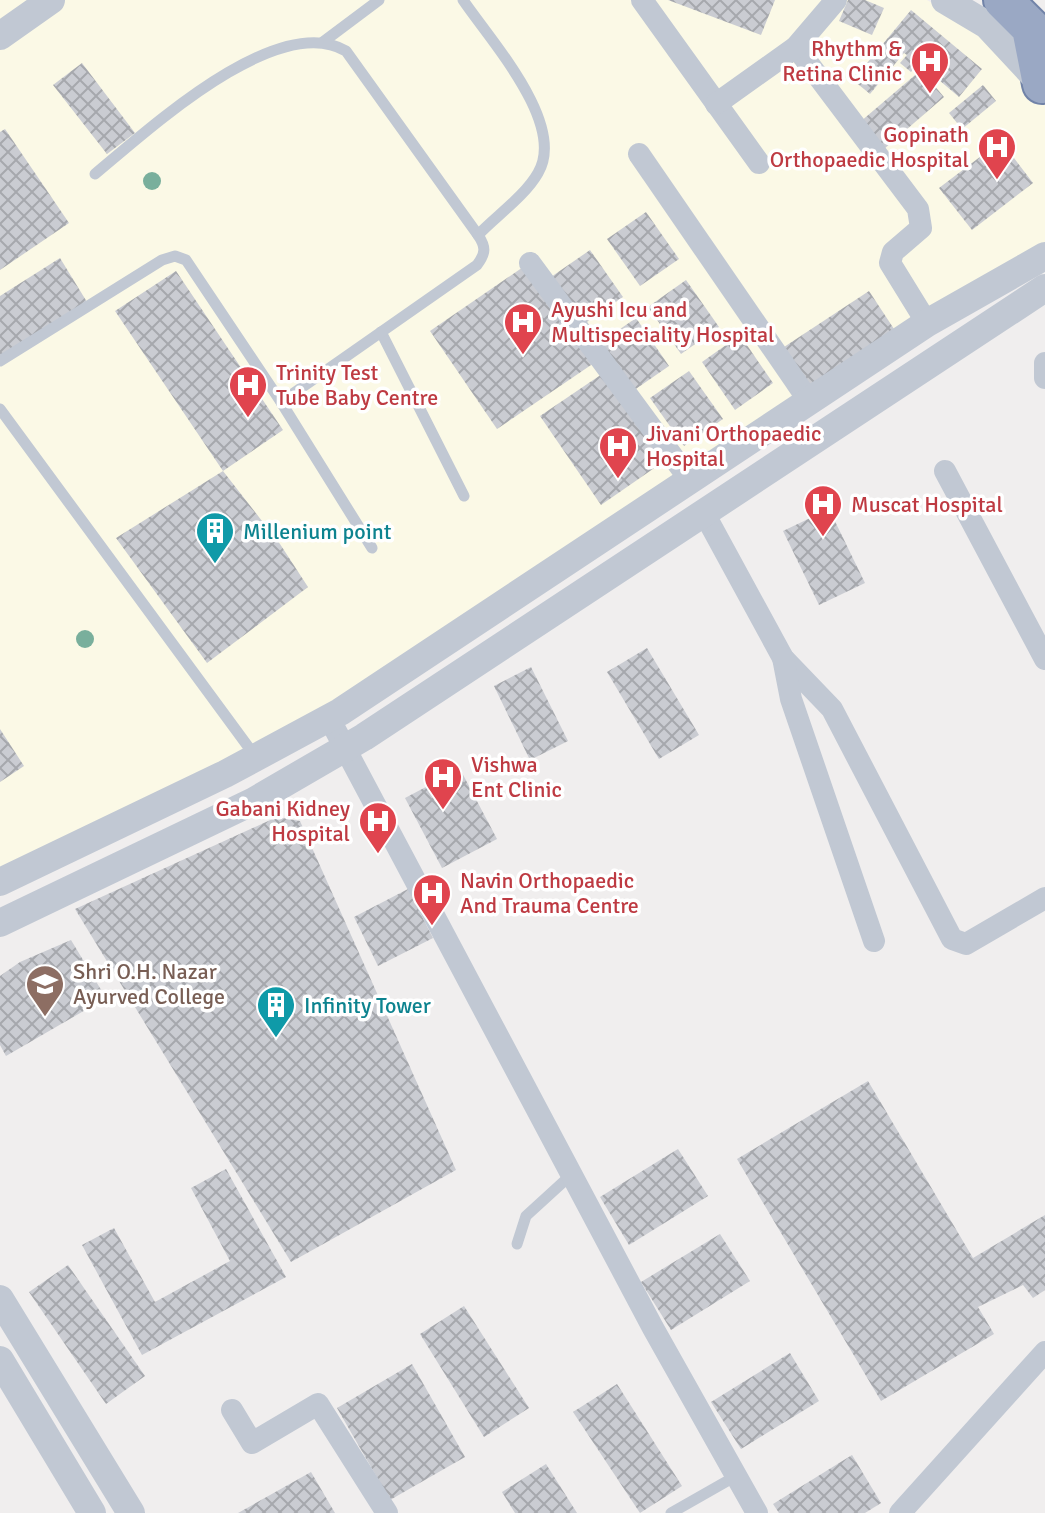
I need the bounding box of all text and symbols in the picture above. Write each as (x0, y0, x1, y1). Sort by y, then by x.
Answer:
place label: Rhythm & Retina Clinic (782, 35, 902, 87)
hospital icon: Rhythm & Retina Clinic (909, 40, 951, 95)
place label: Gopinath Orthopaedic Hospital (770, 121, 969, 173)
hospital icon: Gopinath Orthopaedic Hospital (976, 126, 1018, 181)
place label: Ayushi Icu and Multispeciality Hospital (551, 296, 775, 348)
hospital icon: Ayushi Icu and Multispeciality Hospital (502, 301, 544, 356)
place label: Trinity Test Tube Baby Centre (276, 359, 438, 411)
hospital icon: Trinity Test Tube Baby Centre (227, 364, 269, 419)
place label: Jivani Orthopaedic Hospital (646, 420, 821, 472)
hospital icon: Jivani Orthopaedic Hospital (597, 425, 639, 480)
hospital icon: Muscat Hospital (802, 483, 844, 538)
place label: Muscat Hospital (851, 491, 1003, 518)
building icon: Millenium point (194, 510, 236, 565)
place label: Millenium point (243, 518, 392, 545)
place label: Vishwa Ent Clinic (471, 751, 562, 803)
hospital icon: Vishwa Ent Clinic (422, 756, 464, 811)
place label: Gabani Kidney Hospital (215, 795, 351, 847)
hospital icon: Gabani Kidney Hospital (357, 800, 399, 855)
place label: Navin Orthopaedic And Trauma Centre (460, 867, 639, 919)
hospital icon: Navin Orthopaedic And Trauma Centre (411, 872, 453, 927)
place label: Shri O.H. Nazar Ayurved College (73, 958, 225, 1010)
school or university icon: Shri O.H. Nazar Ayurved College (24, 963, 66, 1018)
building icon: Infinity Tower (255, 984, 297, 1039)
place label: Infinity Tower (304, 992, 431, 1019)

